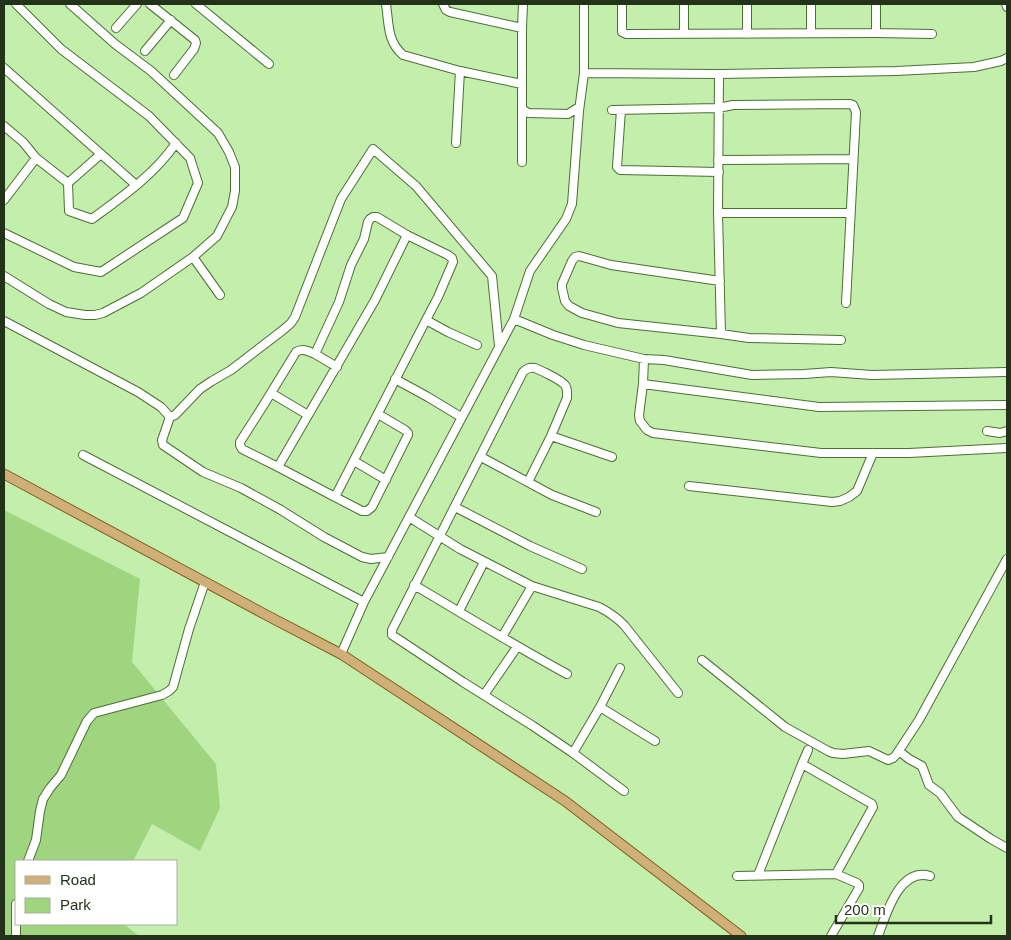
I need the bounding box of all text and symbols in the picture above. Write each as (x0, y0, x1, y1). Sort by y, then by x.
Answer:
legend (15, 860, 178, 925)
text: Road (60, 871, 96, 888)
scale bar (836, 892, 991, 924)
text: Park (60, 896, 91, 913)
text: 200 m (844, 901, 886, 918)

